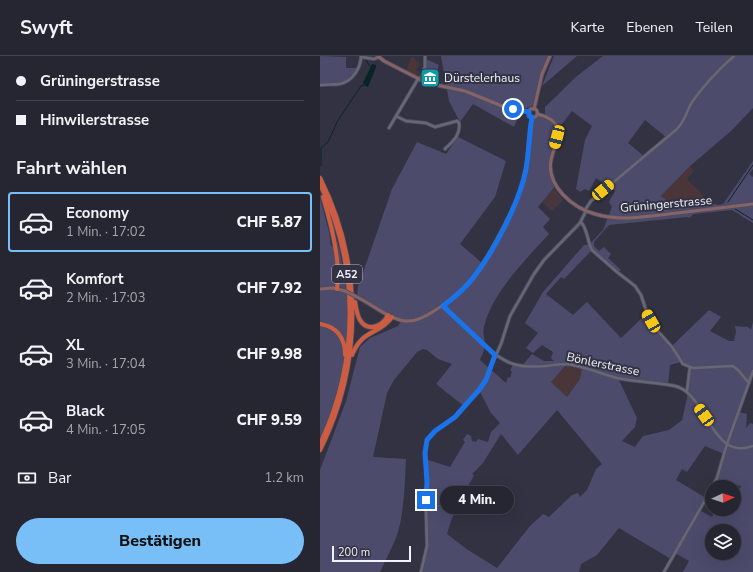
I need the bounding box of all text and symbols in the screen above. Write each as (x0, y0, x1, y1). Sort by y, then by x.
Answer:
text: Swyft (20, 15, 73, 41)
text: Karte (571, 18, 604, 37)
text: Ebenen (626, 18, 673, 37)
text: Teilen (695, 18, 733, 37)
museum icon: Dürstelerhaus (419, 67, 441, 89)
place label: Dürstelerhaus (444, 70, 520, 86)
text: Grüningerstrasse (40, 71, 160, 91)
route start (504, 100, 522, 118)
text: Hinwilerstrasse (40, 110, 149, 130)
car (548, 124, 566, 150)
text: Fahrt wählen (16, 156, 127, 180)
car (590, 178, 616, 202)
street label: Grüningerstrasse (619, 192, 713, 216)
text: Economy (66, 203, 129, 223)
icon: car (18, 204, 54, 240)
text: CHF 5.87 (236, 212, 302, 232)
text: 1 Min. · 17:02 (66, 223, 145, 241)
road number: A52 (332, 265, 362, 283)
text: Komfort (66, 269, 124, 289)
icon: car (18, 270, 54, 306)
text: CHF 7.92 (236, 278, 302, 298)
text: 2 Min. · 17:03 (66, 289, 145, 307)
car (640, 308, 662, 334)
text: XL (66, 335, 85, 355)
icon: car (18, 336, 54, 372)
text: CHF 9.98 (236, 344, 302, 364)
street label: Bönlerstrasse (565, 348, 641, 380)
text: 3 Min. · 17:04 (66, 355, 145, 373)
text: Black (66, 401, 104, 421)
icon: car (18, 402, 54, 438)
car (692, 402, 716, 428)
text: CHF 9.59 (236, 410, 302, 430)
text: 4 Min. · 17:05 (66, 421, 145, 439)
icon: cash (16, 467, 38, 489)
text: Bar (48, 468, 71, 488)
text: 1.2 km (264, 469, 304, 487)
north arrow (705, 480, 741, 516)
map controls (705, 480, 741, 560)
callout: 4 Min. (440, 486, 514, 514)
route end (417, 491, 435, 509)
text: 4 Min. (458, 491, 496, 509)
button: Bestätigen (16, 518, 304, 564)
button: layers (705, 524, 741, 560)
scale bar (332, 544, 411, 563)
text: 200 m (338, 545, 370, 560)

